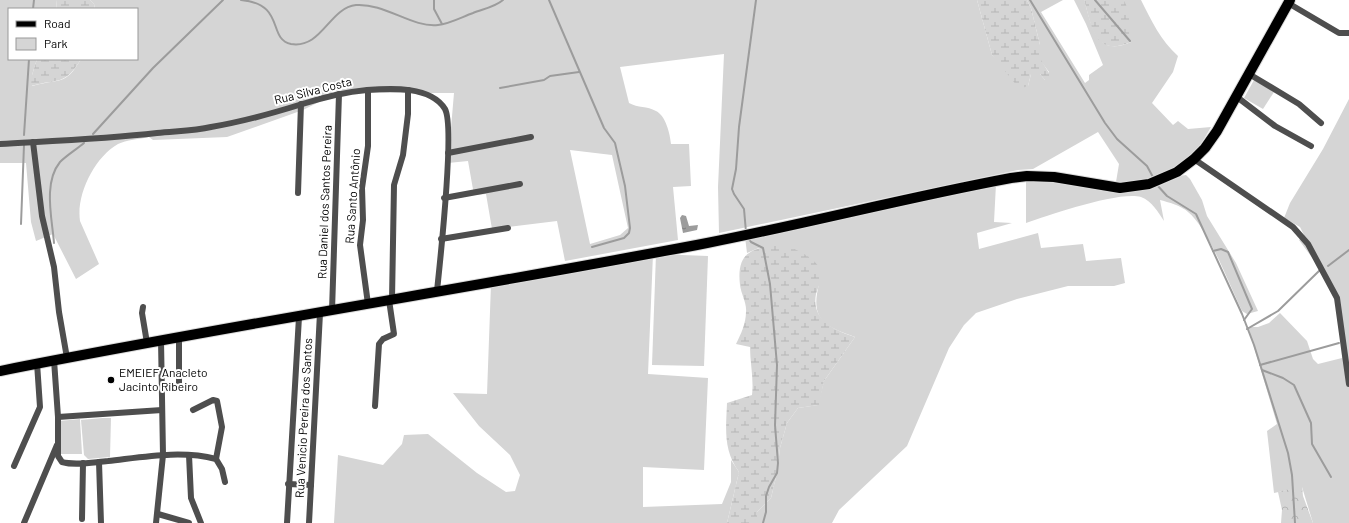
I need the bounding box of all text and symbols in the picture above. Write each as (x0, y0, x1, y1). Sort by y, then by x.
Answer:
legend (8, 8, 138, 60)
text: Road (44, 16, 71, 30)
text: Park (44, 36, 68, 50)
street label: Rua Silva Costa (273, 74, 353, 106)
street label: Rua Daniel dos Santos Pereira (314, 125, 334, 279)
street label: Rua Santo Antônio (342, 148, 362, 244)
street label: Rua Venicio Pereira dos Santos (292, 337, 314, 498)
place label: EMEIEF Anacleto Jacinto Ribeiro (119, 365, 208, 393)
marker: EMEIEF Anacleto Jacinto Ribeiro (106, 375, 116, 385)

